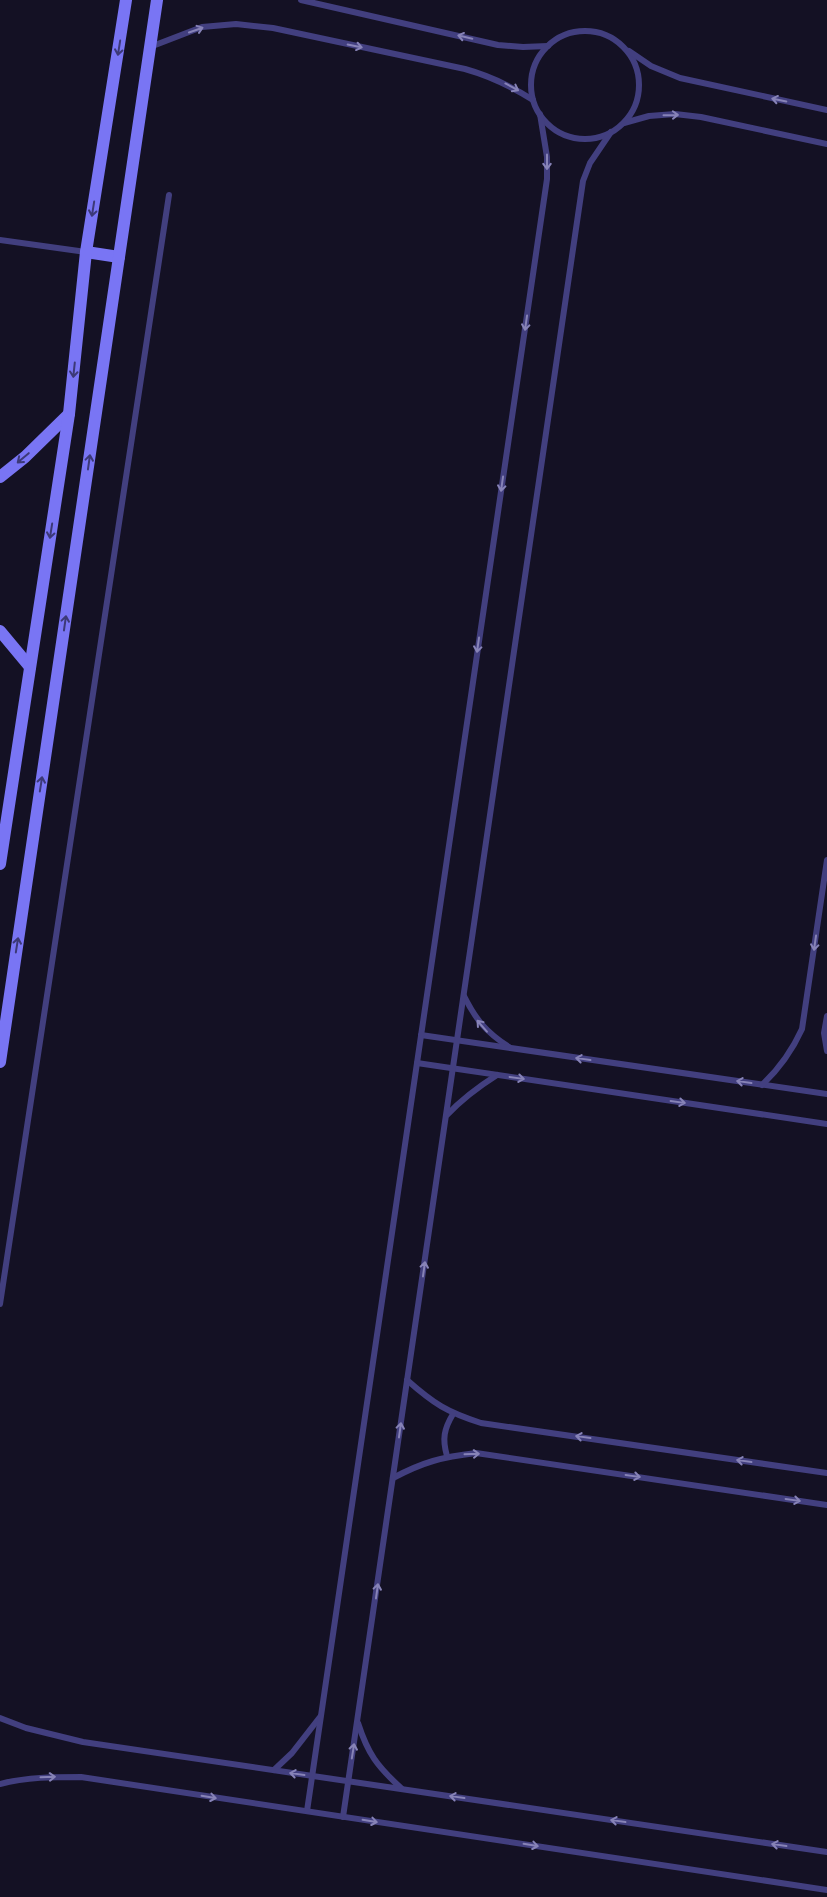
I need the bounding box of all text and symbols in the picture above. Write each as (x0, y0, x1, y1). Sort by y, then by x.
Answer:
one-way arrow (187, 25, 203, 34)
one-way arrow (458, 32, 474, 41)
one-way arrow (113, 40, 123, 56)
one-way arrow (347, 42, 363, 51)
one-way arrow (504, 82, 519, 92)
one-way arrow (772, 95, 788, 104)
one-way arrow (663, 110, 679, 120)
one-way arrow (542, 154, 552, 170)
one-way arrow (88, 200, 98, 216)
one-way arrow (520, 315, 530, 331)
one-way arrow (69, 362, 79, 378)
one-way arrow (16, 453, 29, 464)
one-way arrow (84, 455, 94, 471)
one-way arrow (497, 476, 507, 492)
one-way arrow (46, 522, 56, 538)
one-way arrow (60, 615, 70, 631)
one-way arrow (473, 637, 483, 653)
one-way arrow (36, 776, 46, 792)
one-way arrow (809, 935, 819, 951)
one-way arrow (12, 937, 22, 953)
one-way arrow (476, 1019, 488, 1032)
one-way arrow (576, 1054, 592, 1064)
one-way arrow (509, 1074, 525, 1084)
one-way arrow (736, 1077, 752, 1087)
one-way arrow (670, 1097, 686, 1107)
one-way arrow (419, 1261, 429, 1277)
one-way arrow (395, 1422, 405, 1438)
one-way arrow (576, 1432, 592, 1442)
one-way arrow (463, 1450, 479, 1459)
one-way arrow (736, 1456, 752, 1466)
one-way arrow (624, 1472, 640, 1482)
one-way arrow (785, 1495, 801, 1505)
one-way arrow (372, 1583, 382, 1599)
one-way arrow (349, 1744, 359, 1760)
one-way arrow (289, 1768, 305, 1778)
one-way arrow (40, 1773, 56, 1782)
one-way arrow (201, 1792, 217, 1802)
one-way arrow (450, 1792, 466, 1802)
one-way arrow (362, 1816, 378, 1826)
one-way arrow (610, 1816, 626, 1826)
one-way arrow (522, 1840, 538, 1850)
one-way arrow (771, 1840, 787, 1850)

